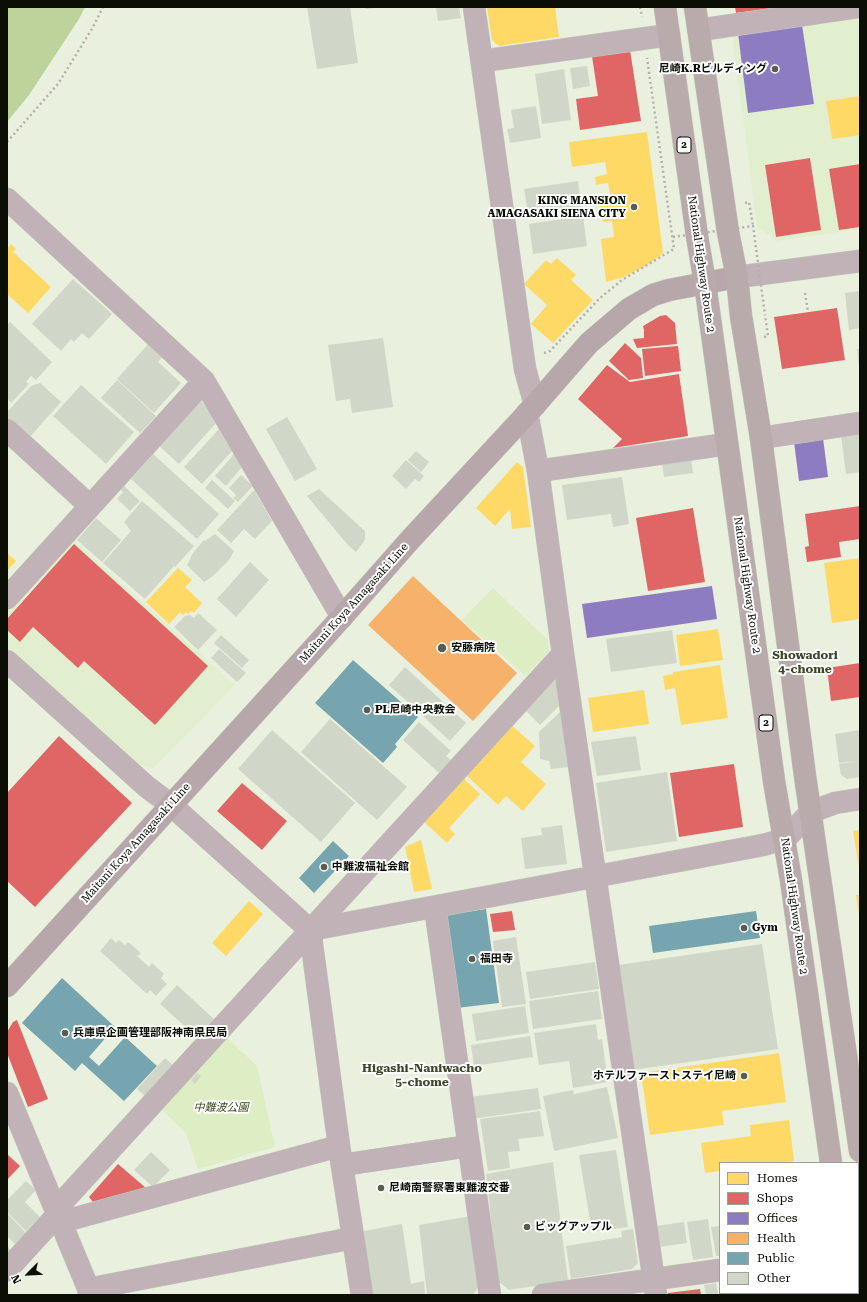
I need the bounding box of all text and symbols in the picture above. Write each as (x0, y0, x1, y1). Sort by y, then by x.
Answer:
place label: 尼崎K.Rビルディング (659, 62, 767, 76)
marker: 尼崎K.Rビルディング (770, 64, 780, 74)
road number: 2 (677, 137, 691, 153)
place label: KING MANSION AMAGASAKI SIENA CITY (487, 194, 626, 220)
street label: National Highway Route 2 (685, 195, 717, 333)
marker: KING MANSION AMAGASAKI SIENA CITY (629, 202, 639, 212)
street label: National Highway Route 2 (731, 516, 763, 654)
street label: Maitani Koya Amagasaki Line (297, 541, 411, 665)
place label: 安藤病院 (451, 641, 495, 655)
marker: 安藤病院 (436, 642, 448, 654)
district label: Showadori 4-chome (772, 648, 838, 676)
place label: PL尼崎中央教会 (375, 703, 456, 717)
marker: PL尼崎中央教会 (362, 705, 372, 715)
road number: 2 (759, 715, 773, 731)
street label: Maitani Koya Amagasaki Line (79, 781, 193, 905)
street label: National Highway Route 2 (778, 837, 810, 975)
place label: 中難波福祉会館 (332, 860, 409, 874)
marker: 中難波福祉会館 (319, 862, 329, 872)
place label: Gym (752, 921, 778, 935)
marker: Gym (739, 923, 749, 933)
place label: 福田寺 (480, 952, 513, 966)
marker: 福田寺 (467, 954, 477, 964)
place label: 兵庫県企画管理部阪神南県民局 (73, 1026, 227, 1040)
marker: 兵庫県企画管理部阪神南県民局 (60, 1028, 70, 1038)
district label: Higashi-Naniwacho 5-chome (362, 1061, 482, 1089)
place label: ホテルファーストステイ尼崎 (593, 1069, 736, 1083)
marker: ホテルファーストステイ尼崎 (739, 1071, 749, 1081)
park label: 中難波公園 (194, 1101, 248, 1115)
legend (719, 1162, 859, 1294)
text: Homes (757, 1171, 797, 1185)
place label: 尼崎南警察署東難波交番 (389, 1181, 510, 1195)
marker: 尼崎南警察署東難波交番 (376, 1183, 386, 1193)
text: Shops (757, 1191, 793, 1205)
text: Offices (757, 1211, 798, 1225)
place label: ビッグアップル (535, 1220, 612, 1234)
marker: ビッグアップル (522, 1222, 532, 1232)
text: Health (757, 1231, 796, 1245)
text: Public (757, 1251, 794, 1265)
north arrow (8, 1254, 48, 1294)
text: Other (757, 1271, 790, 1285)
text: N (9, 1273, 24, 1286)

